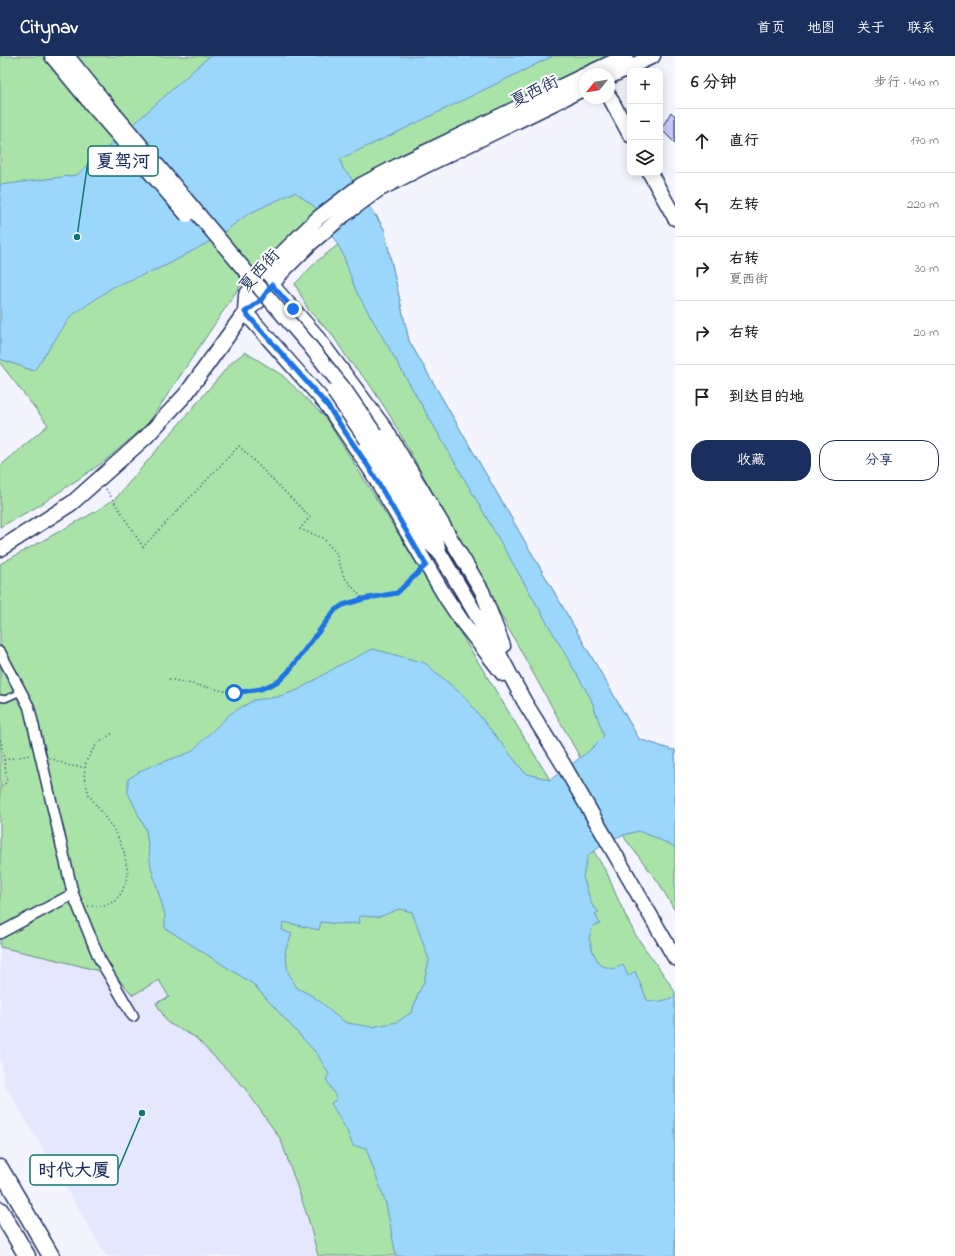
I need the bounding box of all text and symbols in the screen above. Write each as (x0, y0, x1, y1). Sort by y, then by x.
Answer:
text: Citynav (20, 15, 78, 42)
text: 首页 (757, 18, 785, 39)
text: 地图 (807, 18, 835, 39)
text: 关于 (857, 18, 885, 39)
text: 联系 (907, 18, 935, 39)
north arrow (579, 68, 615, 104)
map controls (627, 68, 663, 176)
button: + (627, 68, 663, 104)
street label: 夏西街 (507, 70, 563, 114)
text: 6 分钟 (691, 70, 737, 95)
text: 步行 · 440 m (874, 73, 939, 92)
button: − (627, 104, 663, 140)
icon: ahead (691, 130, 713, 152)
text: 直行 (729, 130, 759, 152)
text: 170 m (911, 131, 939, 150)
button: layers (627, 140, 663, 176)
callout: 夏驾河 (88, 146, 158, 176)
text: 夏驾河 (96, 150, 150, 176)
icon: left (691, 194, 713, 216)
text: 左转 (729, 194, 759, 216)
text: 220 m (907, 195, 939, 214)
street label: 夏西街 (234, 244, 286, 298)
text: 右转 (729, 248, 759, 270)
icon: right (691, 258, 713, 280)
text: 30 m (915, 259, 939, 278)
text: 夏西街 (729, 270, 768, 289)
route end (284, 300, 302, 318)
icon: right (691, 322, 713, 344)
text: 右转 (729, 322, 759, 344)
text: 20 m (914, 323, 939, 342)
icon: arrive (691, 386, 713, 408)
text: 到达目的地 (729, 386, 804, 408)
button: 收藏 (691, 440, 811, 481)
button: 分享 (819, 440, 939, 481)
route start (225, 684, 243, 702)
callout: 时代大厦 (30, 1155, 118, 1185)
text: 时代大厦 (38, 1159, 110, 1185)

